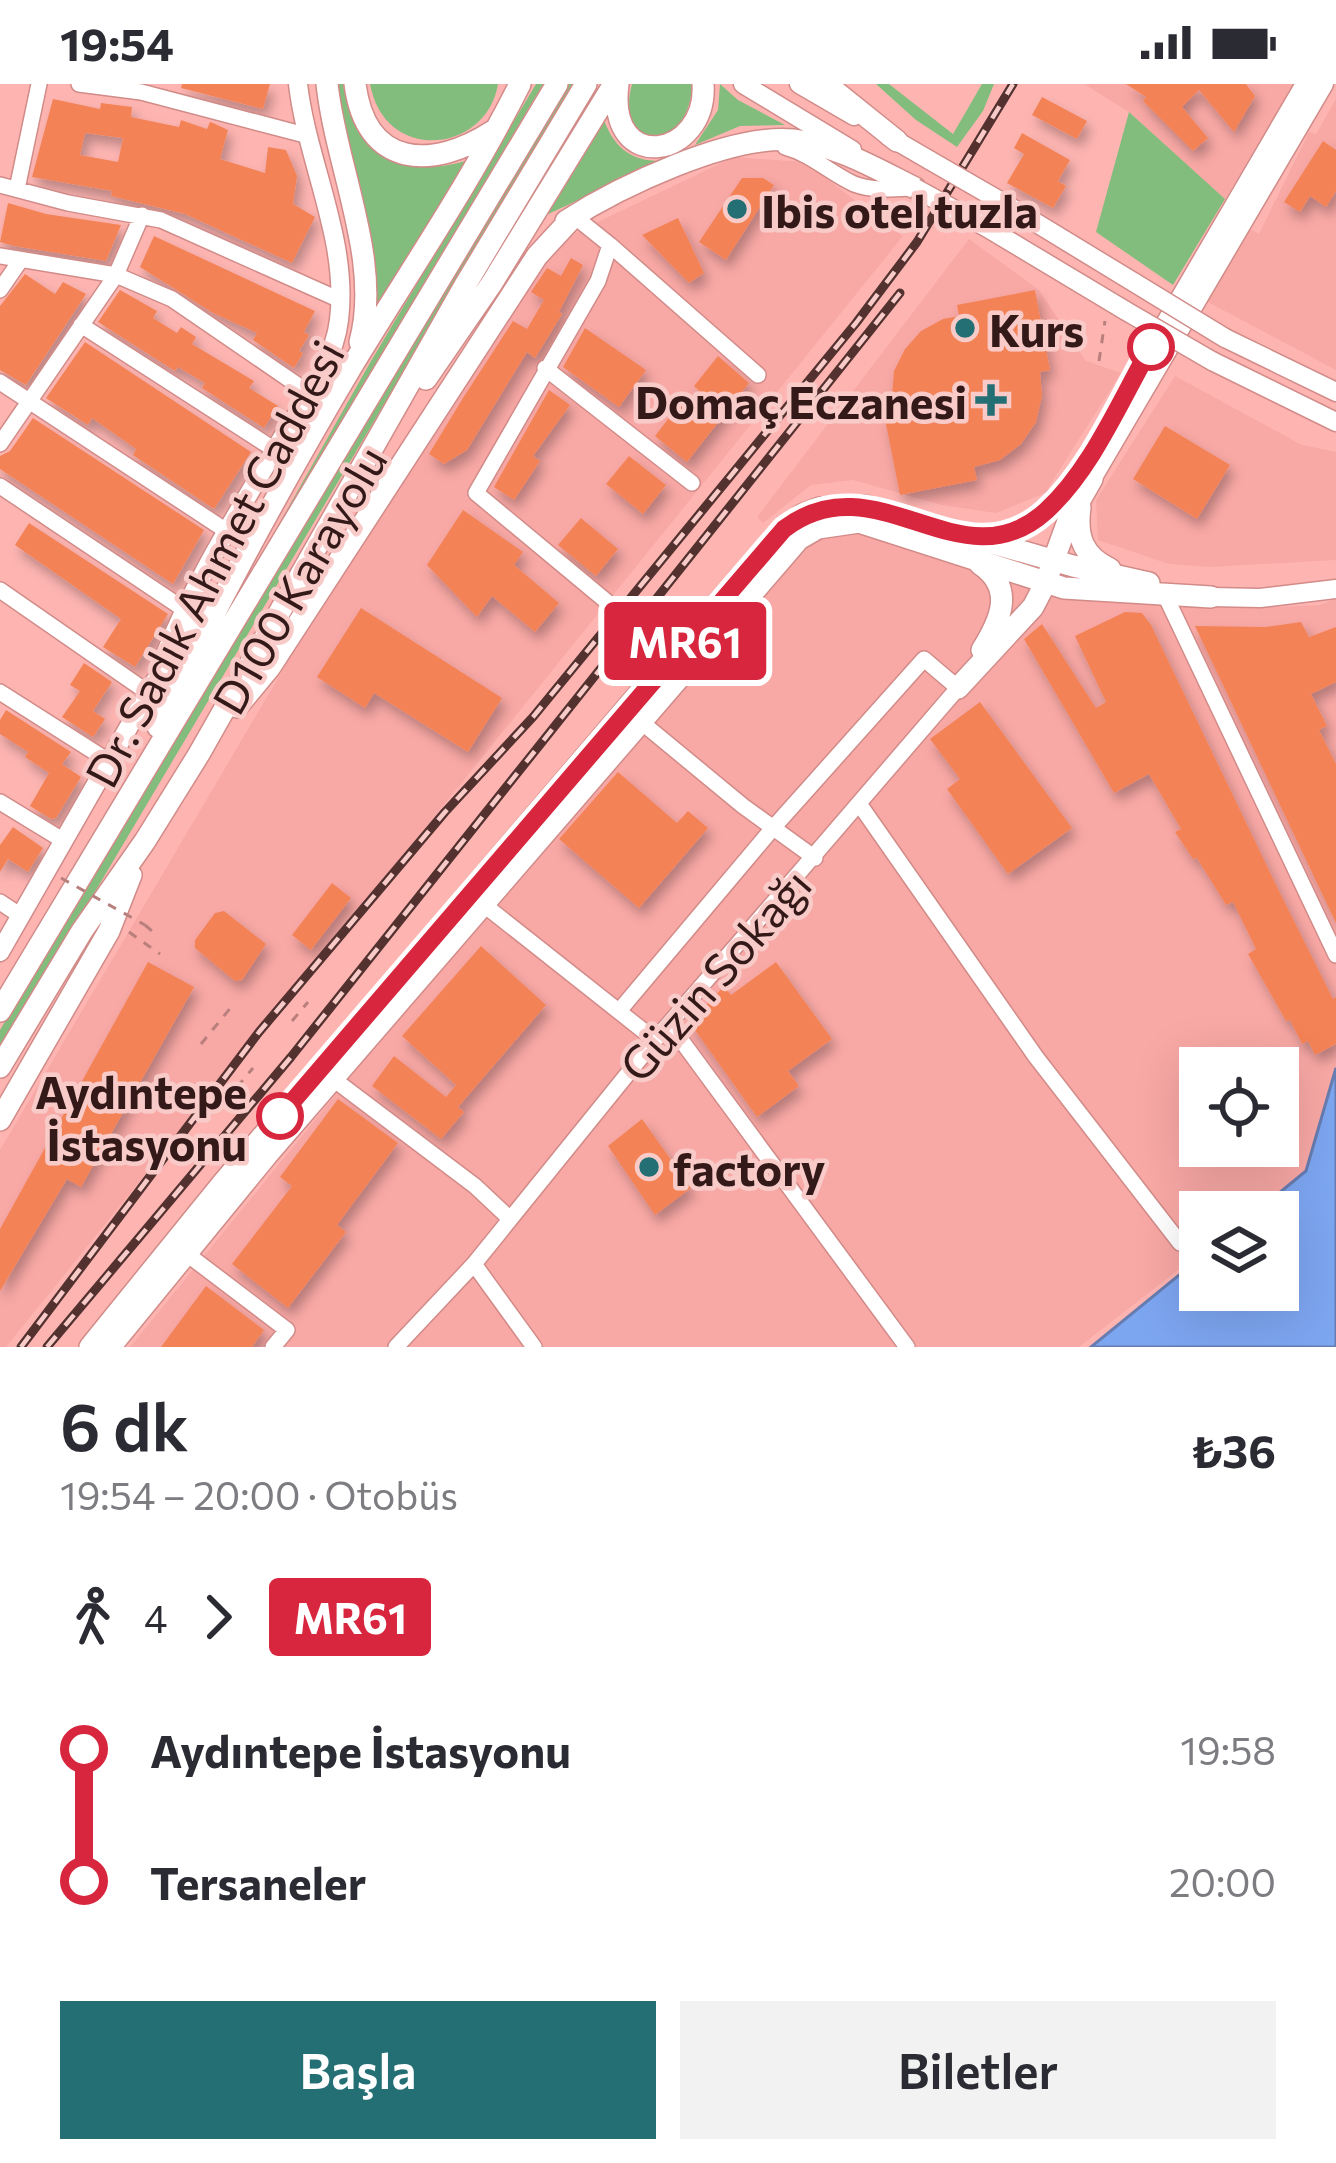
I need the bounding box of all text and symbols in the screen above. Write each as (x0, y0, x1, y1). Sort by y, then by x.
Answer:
text: 19:54 (60, 15, 174, 70)
place label: Ibis otel tuzla (761, 182, 1038, 237)
marker: Ibis otel tuzla (724, 196, 750, 222)
place label: Kurs (989, 301, 1084, 356)
marker: Kurs (952, 315, 978, 341)
unlabelled marker (1129, 325, 1173, 369)
street label: Dr. Sadık Ahmet Caddesi (72, 331, 354, 795)
place label: Domaç Eczanesi (635, 373, 967, 429)
marker: Domaç Eczanesi (978, 387, 1004, 413)
street label: D100 Karayolu (199, 435, 397, 723)
line badge: MR61 (601, 602, 769, 680)
text: MR61 (628, 615, 742, 667)
street label: Güzin Sokağı (607, 856, 821, 1092)
map controls (1179, 1047, 1299, 1311)
button: locate (1179, 1047, 1299, 1167)
place label: Aydıntepe İstasyonu (35, 1063, 247, 1170)
marker: Aydıntepe İstasyonu (258, 1094, 302, 1138)
place label: factory (673, 1140, 826, 1195)
marker: factory (636, 1154, 662, 1180)
button: layers (1179, 1191, 1299, 1311)
text: 6 dk (60, 1384, 189, 1465)
text: ₺36 (1191, 1422, 1276, 1477)
text: 19:54 – 20:00 · Otobüs (60, 1470, 458, 1518)
icon: walk (60, 1584, 126, 1650)
icon: forward (185, 1584, 251, 1650)
text: MR61 (293, 1591, 407, 1643)
text: 4 (144, 1593, 167, 1641)
text: Aydıntepe İstasyonu (150, 1722, 571, 1777)
text: 19:58 (1180, 1725, 1276, 1773)
text: Tersaneler (150, 1854, 366, 1909)
text: 20:00 (1169, 1857, 1276, 1905)
button: Başla (60, 2001, 656, 2139)
button: Biletler (680, 2001, 1276, 2139)

